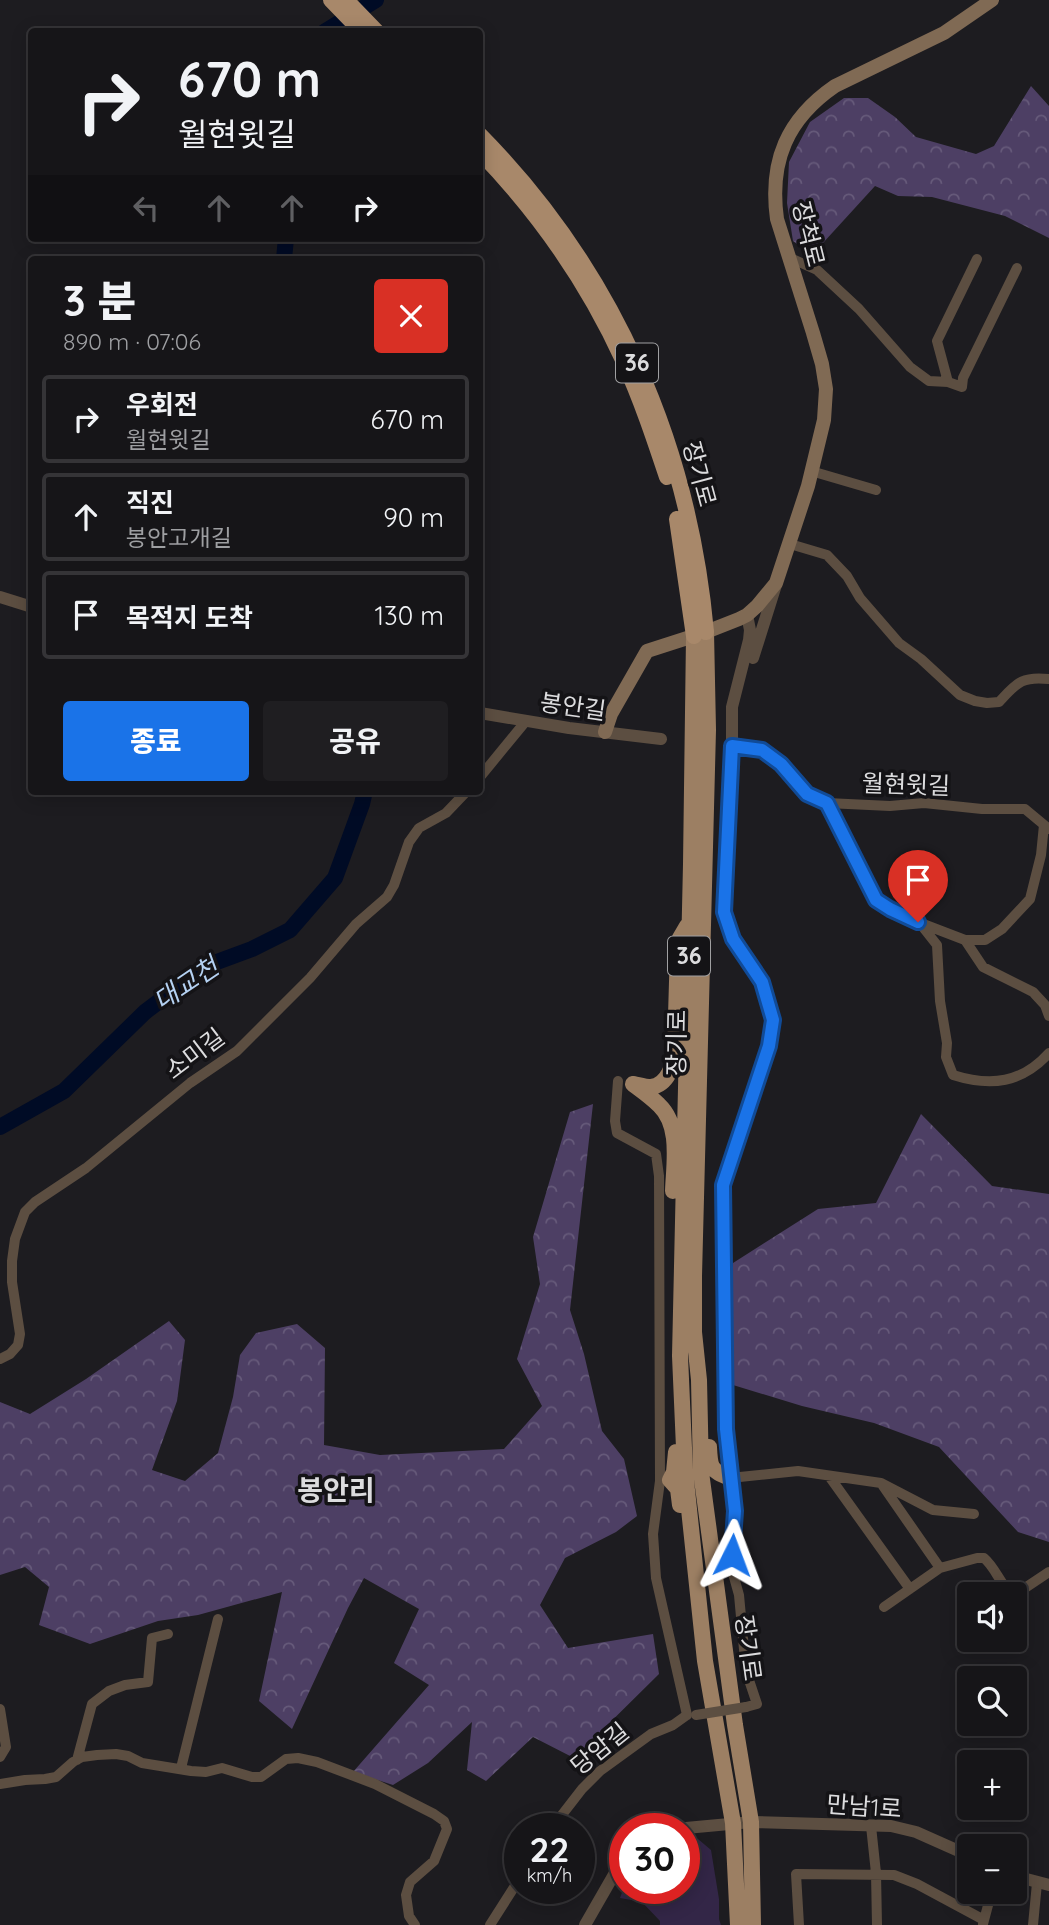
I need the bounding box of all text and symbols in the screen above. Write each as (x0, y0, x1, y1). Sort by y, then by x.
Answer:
text: 670 m (178, 48, 321, 109)
icon: right (63, 56, 154, 147)
text: 월현윗길 (178, 114, 296, 154)
icon: left (127, 189, 165, 227)
icon: ahead (200, 189, 238, 227)
icon: ahead (273, 189, 311, 227)
icon: right (346, 189, 384, 227)
street label: 장척로 (786, 198, 832, 270)
text: 3 분 (63, 274, 136, 327)
button: close (374, 279, 448, 353)
text: 890 m · 07:06 (63, 327, 201, 356)
road number: 36 (616, 344, 658, 382)
text: 우회전 (126, 388, 198, 421)
icon: right (67, 400, 105, 438)
text: 670 m (370, 403, 444, 436)
text: 월현윗길 (126, 425, 211, 454)
street label: 장기로 (677, 438, 723, 510)
text: 직진 (126, 486, 174, 519)
icon: ahead (67, 498, 105, 536)
text: 90 m (383, 501, 444, 534)
text: 봉안고개길 (126, 523, 232, 552)
icon: arrive (67, 596, 105, 634)
text: 130 m (374, 599, 444, 632)
text: 목적지 도착 (126, 601, 253, 634)
street label: 봉안길 (538, 687, 608, 725)
button: 종료 (63, 701, 249, 781)
button: 공유 (263, 701, 448, 781)
street label: 월현윗길 (861, 767, 951, 801)
pin (888, 850, 948, 922)
icon: arrive (899, 861, 937, 899)
road number: 36 (668, 937, 710, 976)
water label: 대교천 (147, 948, 227, 1017)
street label: 장기로 (660, 1010, 692, 1076)
street label: 소미길 (159, 1021, 230, 1085)
district label: 봉안리 (297, 1472, 375, 1507)
position arrow (695, 1518, 769, 1592)
map controls (957, 1582, 1027, 1904)
button: sound (957, 1582, 1027, 1652)
street label: 장기로 (730, 1613, 768, 1683)
button: search (957, 1666, 1027, 1736)
street label: 당암길 (564, 1716, 635, 1781)
button: + (957, 1750, 1027, 1820)
street label: 만남1로 (826, 1788, 903, 1824)
speed limit sign: 30 (609, 1813, 700, 1904)
text: 22 (530, 1827, 569, 1871)
button: − (957, 1834, 1027, 1904)
text: km/h (527, 1864, 572, 1887)

